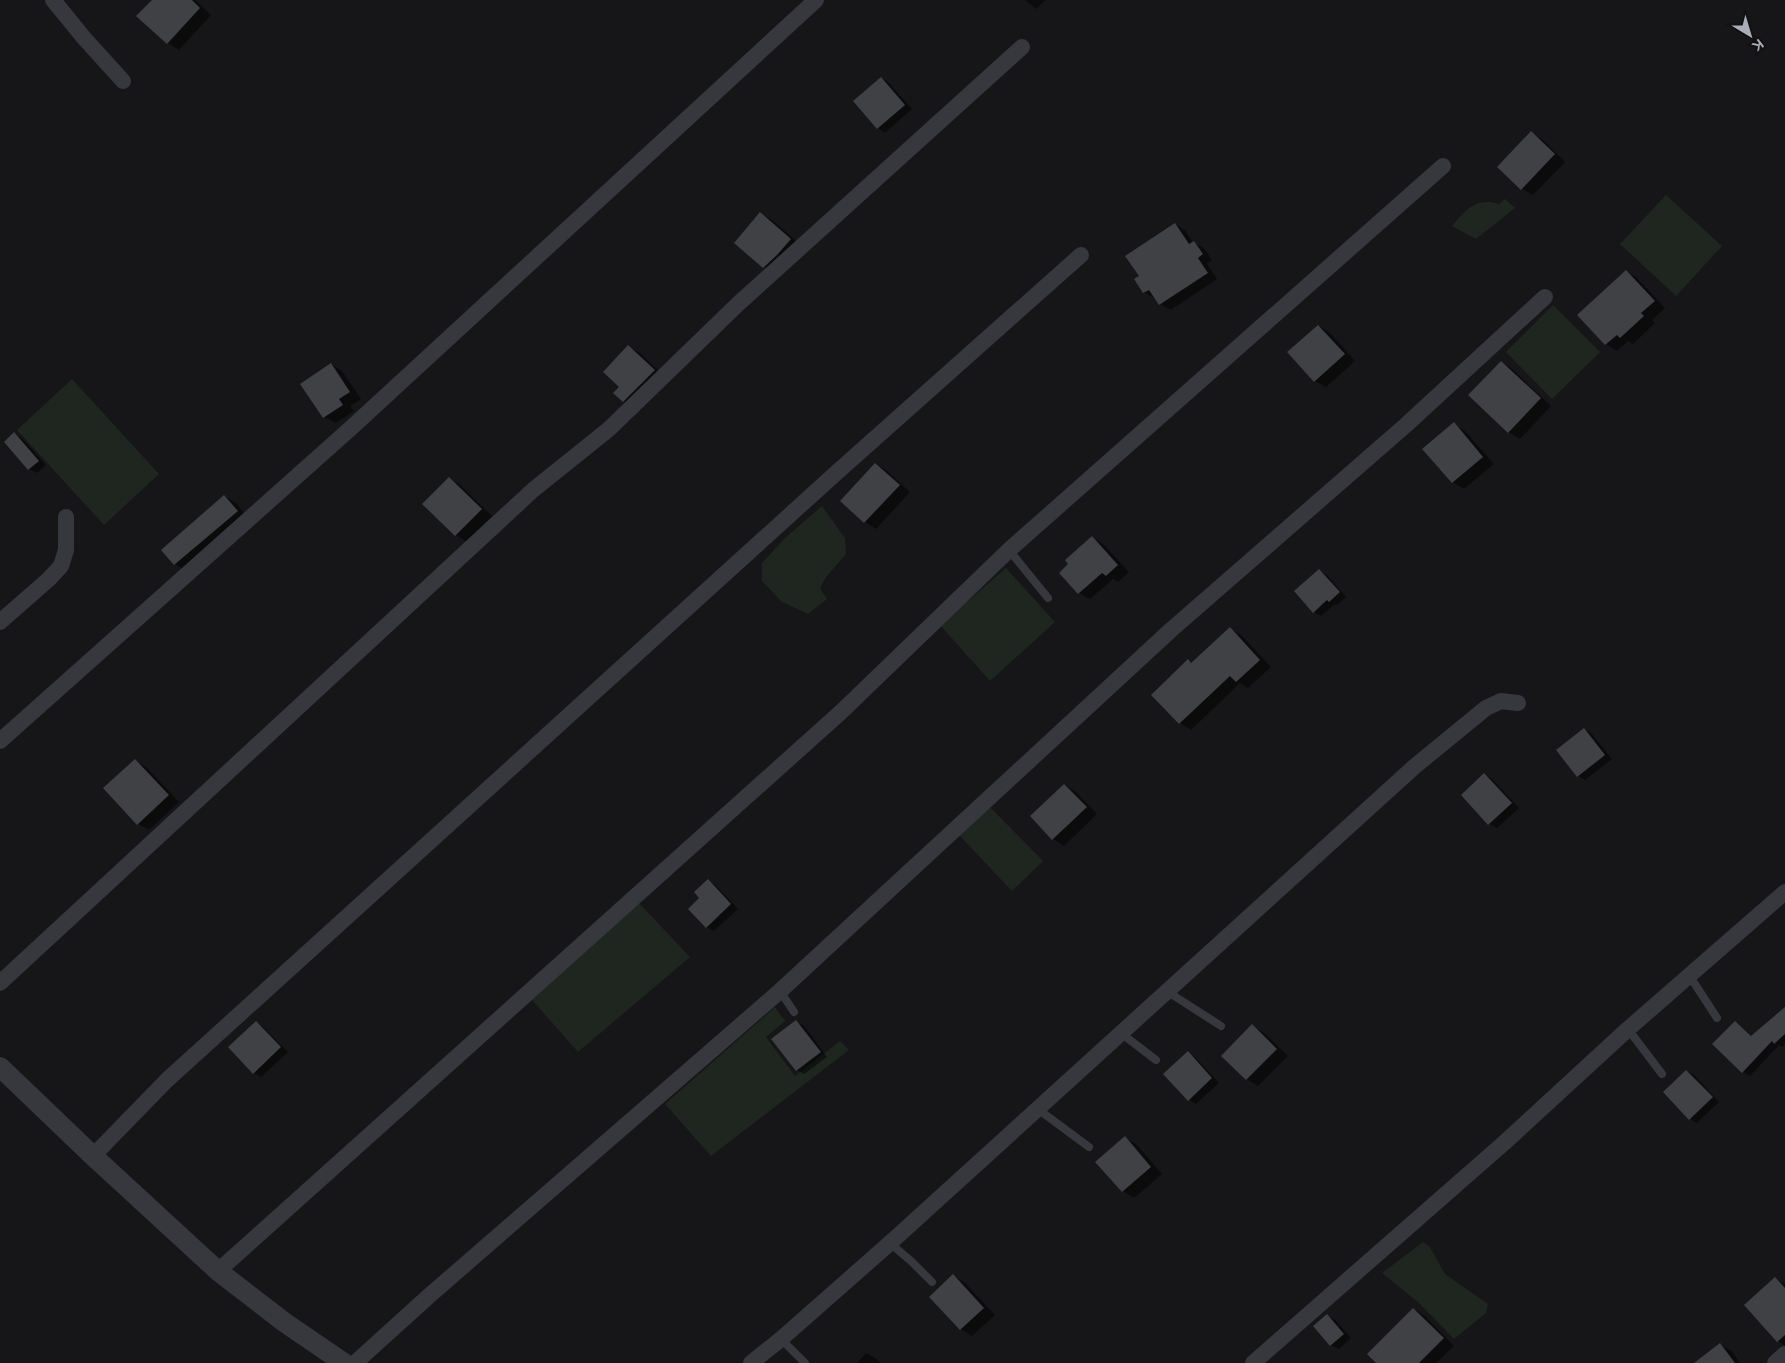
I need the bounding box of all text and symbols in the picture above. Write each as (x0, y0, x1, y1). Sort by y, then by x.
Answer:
north arrow (1725, 10, 1775, 60)
text: K (1749, 36, 1767, 55)

